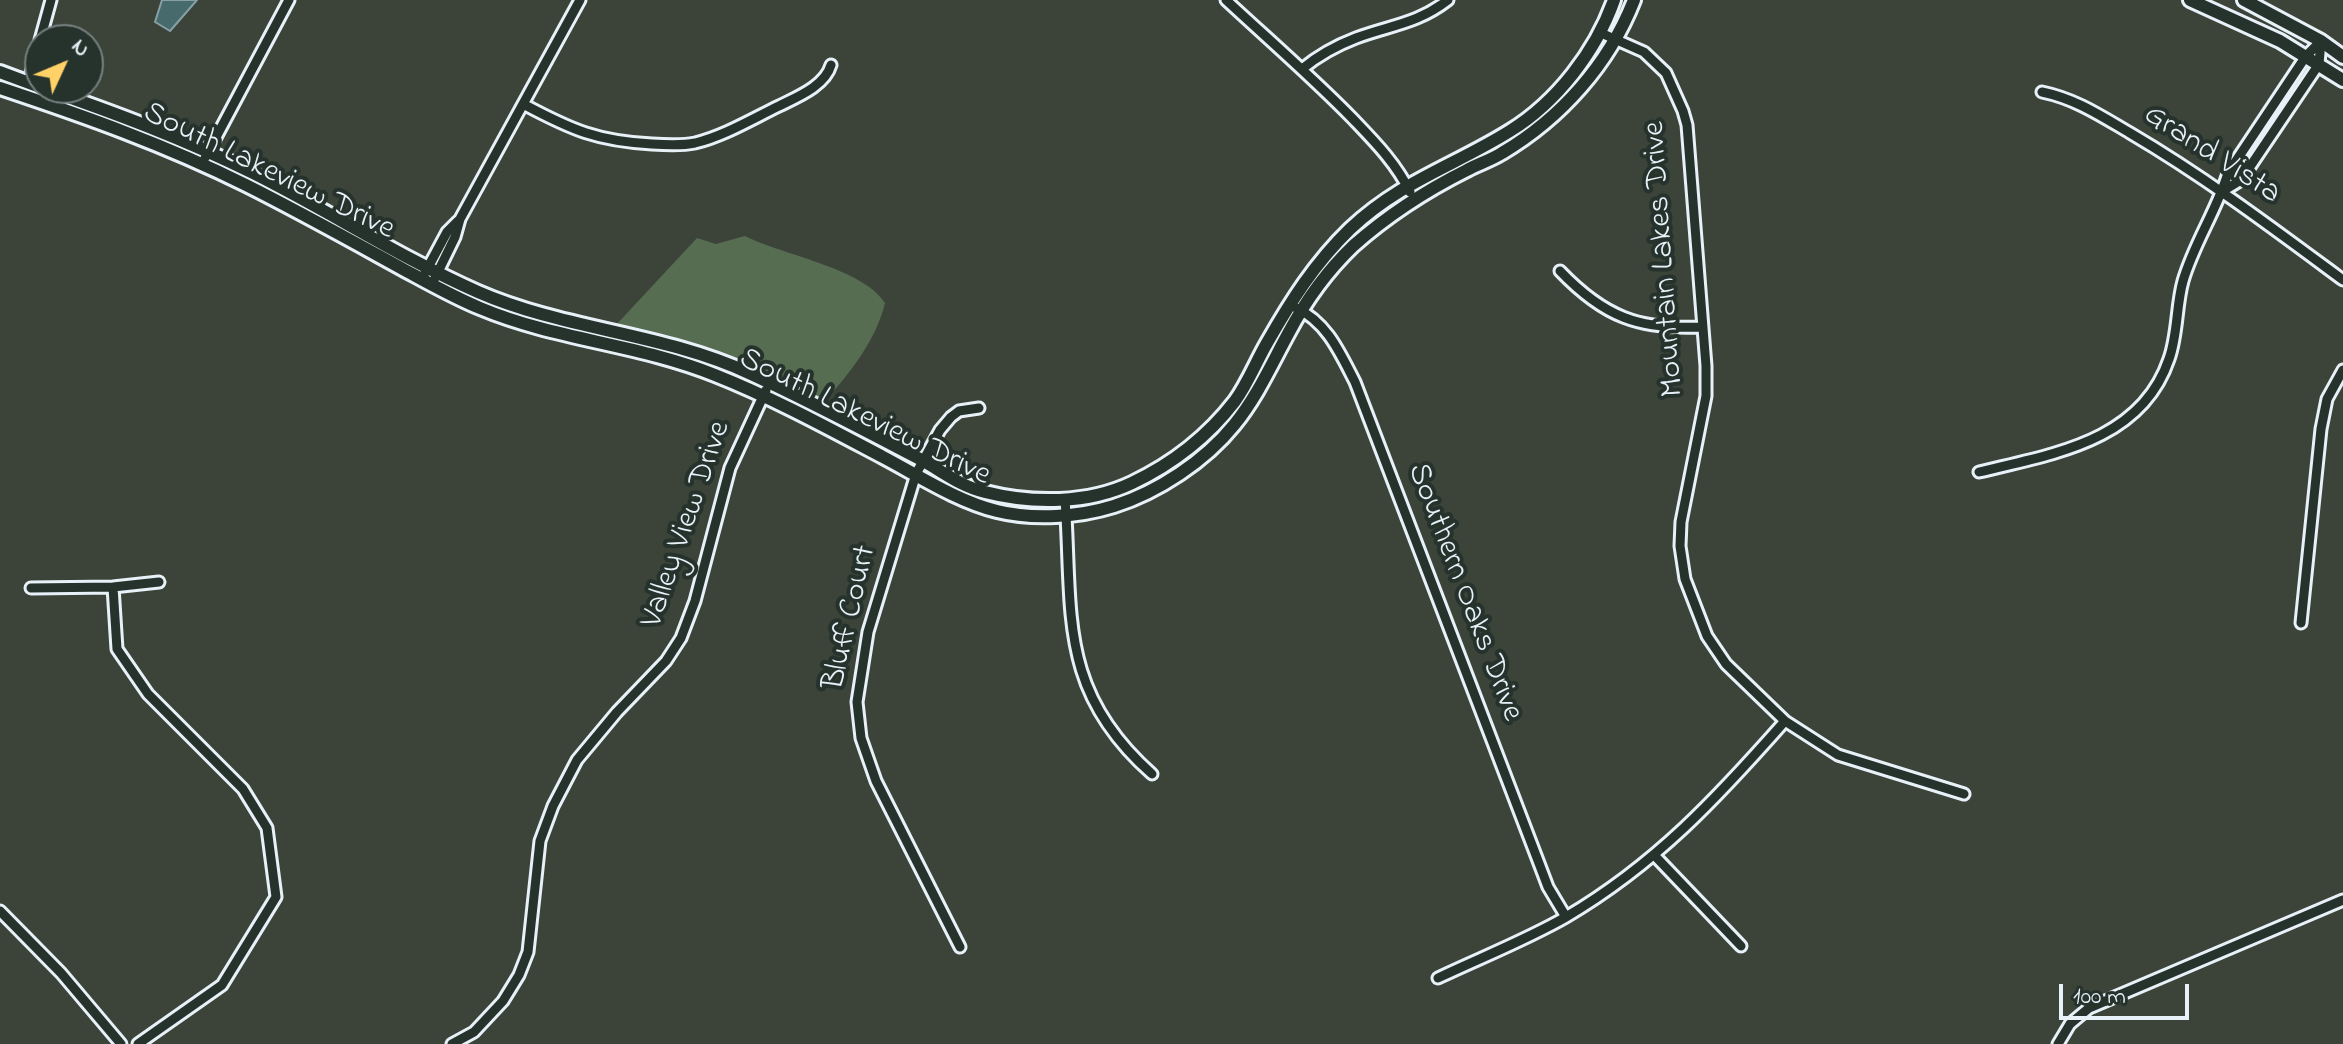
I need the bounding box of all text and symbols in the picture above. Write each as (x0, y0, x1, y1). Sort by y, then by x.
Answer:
north arrow (24, 24, 104, 104)
text: N (63, 32, 96, 65)
street label: South Lakeview Drive (136, 95, 400, 251)
street label: Grand Vista (2135, 97, 2287, 215)
street label: Mountain Lakes Drive (1637, 120, 1695, 398)
street label: South Lakeview Drive (732, 341, 996, 497)
street label: Valley View Drive (635, 417, 741, 633)
street label: Southern Oaks Drive (1396, 459, 1530, 727)
street label: Bluff Court (817, 542, 887, 694)
scale bar (2063, 968, 2193, 1018)
text: 100 m (2073, 980, 2126, 1015)

